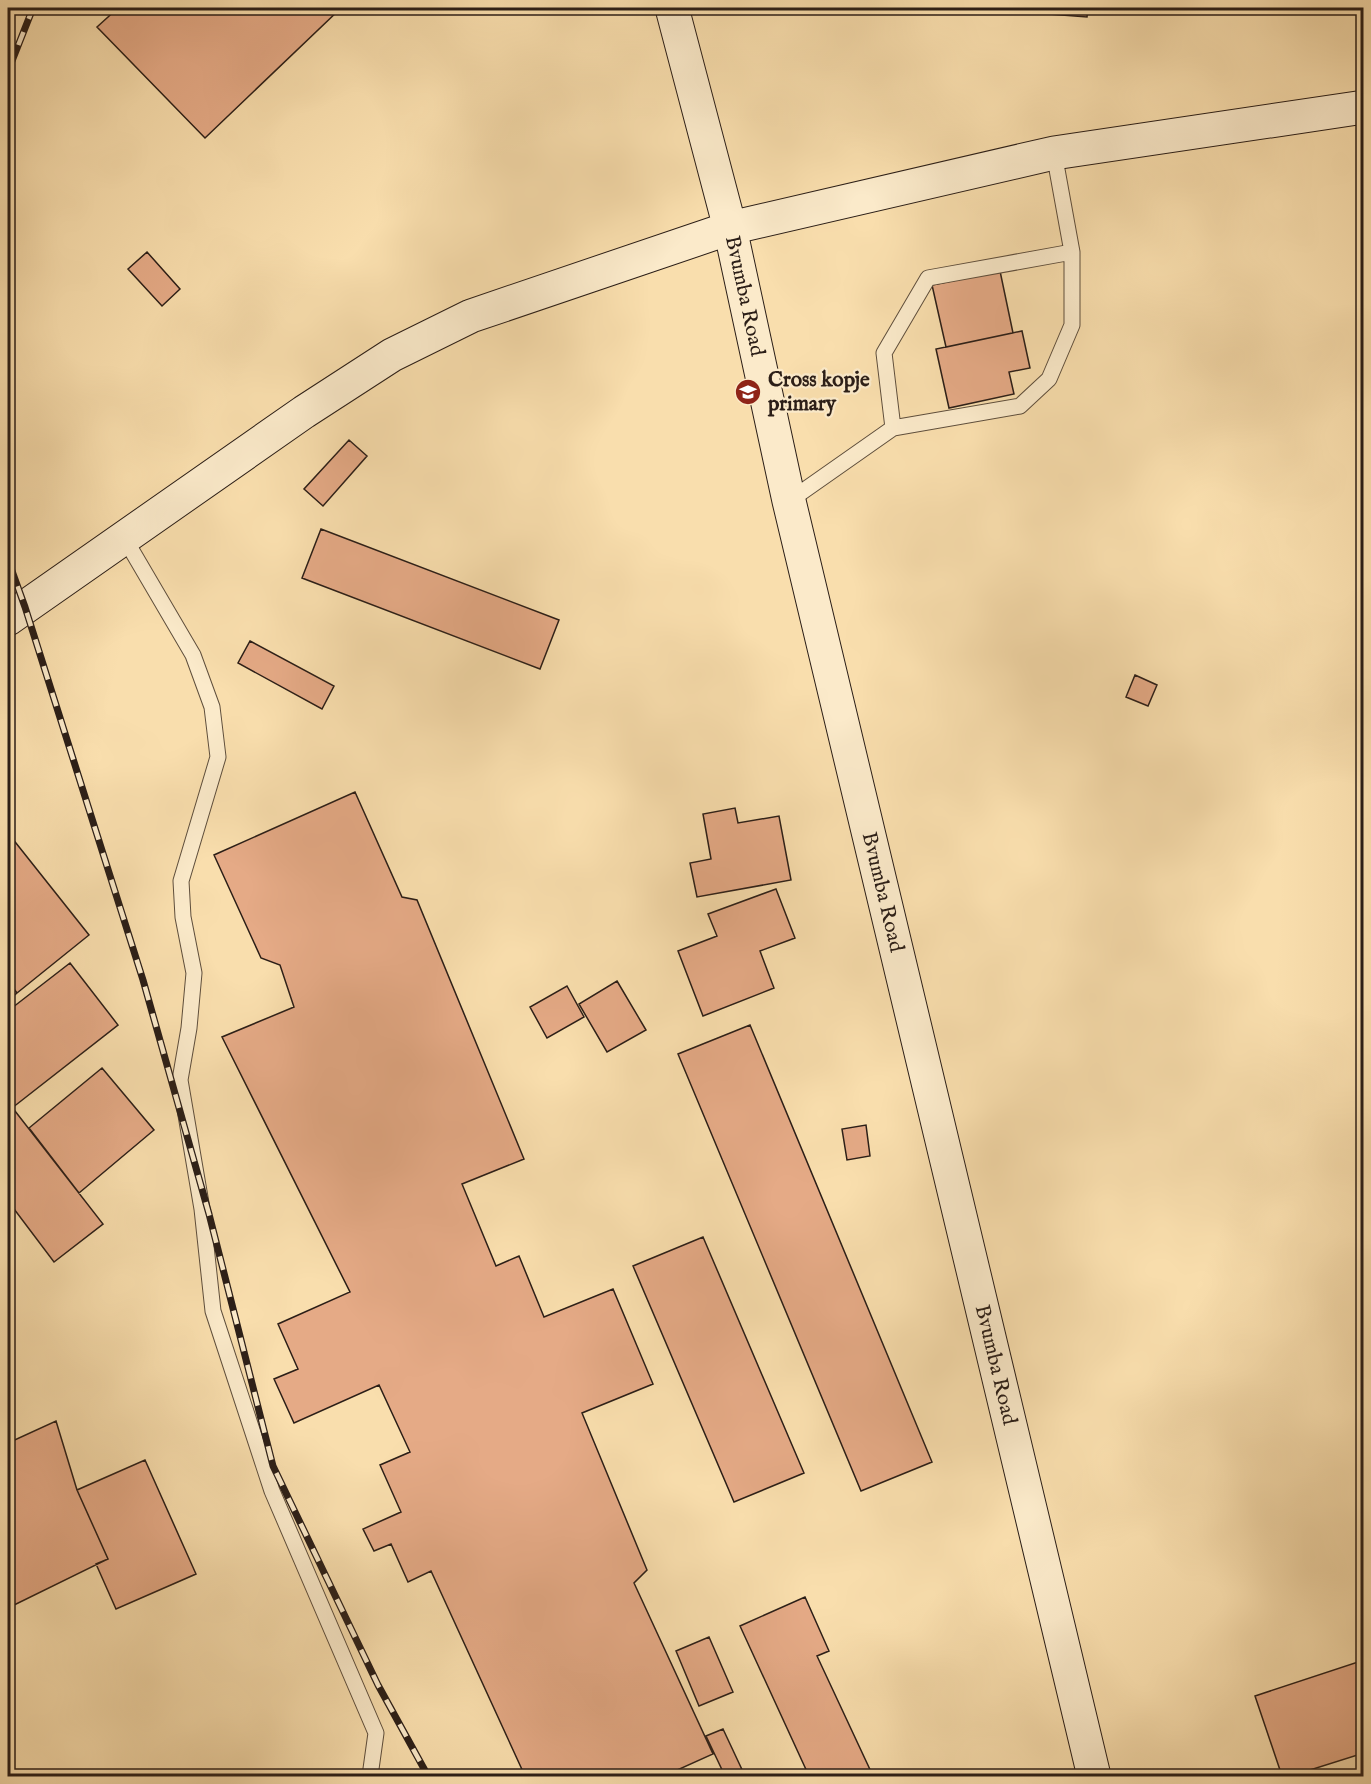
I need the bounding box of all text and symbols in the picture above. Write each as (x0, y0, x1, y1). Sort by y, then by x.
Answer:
street label: Bvumba Road (719, 233, 771, 360)
place label: Cross kopje primary (767, 367, 870, 418)
school or university icon: Cross kopje primary (733, 377, 763, 407)
street label: Bvumba Road (855, 829, 910, 956)
street label: Bvumba Road (968, 1302, 1023, 1428)

